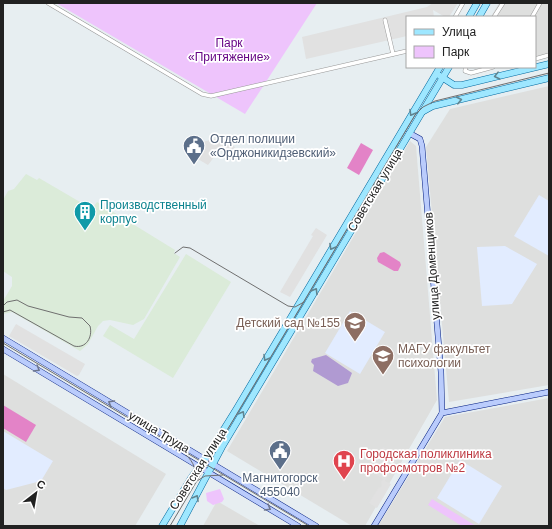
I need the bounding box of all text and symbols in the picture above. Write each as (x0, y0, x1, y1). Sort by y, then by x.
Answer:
legend (406, 16, 536, 68)
text: Улица (442, 25, 476, 39)
park label: Парк «Притяжение» (188, 36, 270, 64)
text: Парк (442, 45, 470, 59)
one-way arrow (494, 72, 501, 80)
one-way arrow (456, 96, 462, 104)
one-way arrow (409, 109, 417, 116)
place label: Отдел полиции «Орджоникидзевский» (210, 132, 336, 160)
public building icon: Отдел полиции «Орджоникидзевский» (181, 133, 207, 166)
street label: Советская улица (345, 146, 405, 234)
place label: Производственный корпус (100, 198, 207, 226)
building icon: Производственный корпус (72, 199, 98, 232)
street label: улица Доменщиков (421, 212, 443, 320)
one-way arrow (330, 242, 337, 250)
one-way arrow (311, 288, 318, 295)
school or university icon: Детский сад №155 (342, 310, 368, 343)
place label: Детский сад №155 (236, 316, 340, 330)
place label: МАГУ факультет психологии (398, 342, 491, 370)
school or university icon: МАГУ факультет психологии (370, 343, 396, 376)
one-way arrow (263, 354, 271, 361)
one-way arrow (33, 365, 40, 372)
one-way arrow (108, 400, 115, 408)
street label: улица Труда (126, 408, 192, 456)
one-way arrow (238, 411, 245, 418)
street label: Советская улица (166, 425, 230, 512)
public building icon: Магнитогорск 455040 (267, 438, 293, 471)
place label: Городская поликлиника профосмотров №2 (360, 447, 492, 475)
hospital icon: Городская поликлиника профосмотров №2 (331, 448, 357, 481)
place label: Магнитогорск 455040 (242, 471, 318, 499)
north arrow (16, 473, 56, 513)
text: С (35, 477, 48, 492)
one-way arrow (192, 495, 199, 502)
one-way arrow (264, 504, 271, 511)

